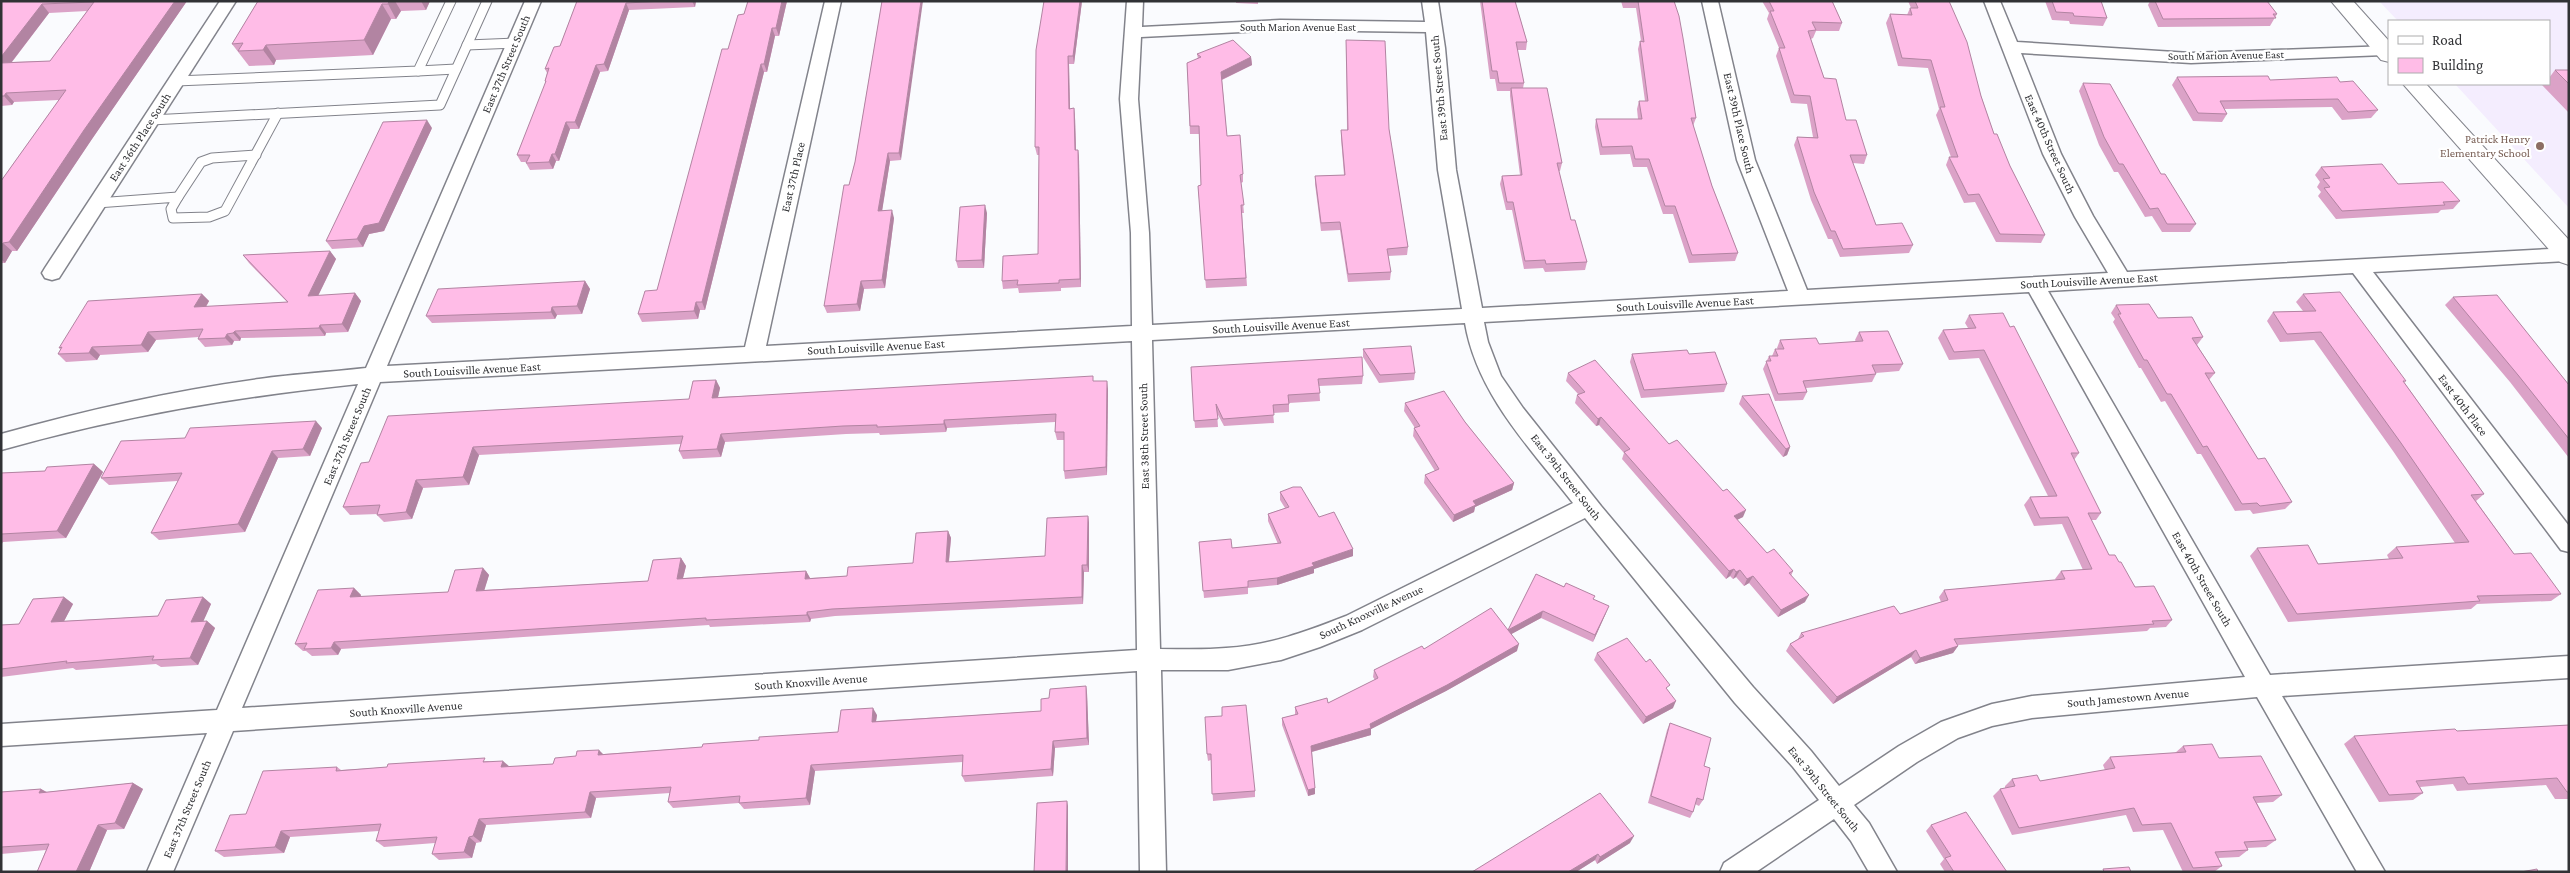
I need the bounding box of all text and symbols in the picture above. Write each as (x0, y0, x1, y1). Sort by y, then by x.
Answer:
street label: East 37th Street South (479, 12, 533, 115)
legend (2388, 20, 2550, 85)
street label: South Marion Avenue East (1240, 21, 1356, 33)
text: Road (2432, 32, 2463, 48)
street label: East 39th Street South (1427, 34, 1451, 141)
street label: South Marion Avenue East (2168, 48, 2284, 62)
text: Building (2432, 57, 2483, 74)
street label: East 39th Place South (1721, 71, 1758, 175)
street label: East 36th Place South (106, 90, 174, 184)
street label: East 40th Street South (2022, 92, 2078, 196)
place label: Patrick Henry Elementary School (2440, 132, 2530, 160)
marker: Patrick Henry Elementary School (2534, 140, 2546, 152)
street label: East 37th Place (778, 141, 808, 213)
street label: South Louisville Avenue East (2020, 270, 2159, 292)
street label: South Louisville Avenue East (1616, 293, 1755, 315)
street label: South Louisville Avenue East (1212, 315, 1351, 337)
street label: South Louisville Avenue East (807, 336, 946, 358)
street label: South Louisville Avenue East (403, 359, 542, 381)
street label: East 40th Place (2435, 371, 2491, 439)
street label: East 38th Street South (1136, 382, 1152, 489)
street label: East 37th Street South (320, 384, 374, 487)
street label: East 39th Street South (1528, 431, 1605, 524)
street label: East 40th Street South (2169, 529, 2235, 629)
street label: South Knoxville Avenue (1317, 582, 1425, 642)
street label: South Knoxville Avenue (754, 671, 868, 693)
street label: South Jamestown Avenue (2067, 686, 2189, 710)
street label: South Knoxville Avenue (349, 698, 463, 720)
street label: East 39th Street South (1785, 743, 1863, 835)
street label: East 37th Street South (160, 757, 214, 860)

